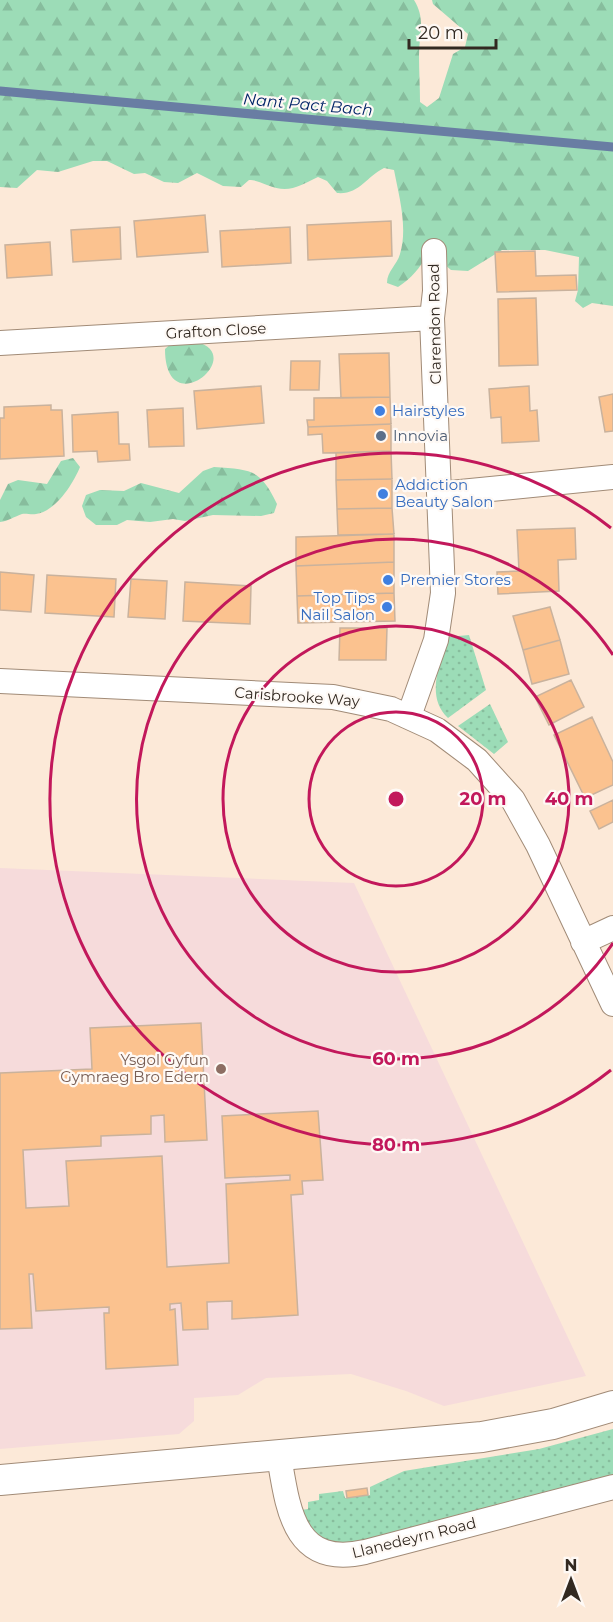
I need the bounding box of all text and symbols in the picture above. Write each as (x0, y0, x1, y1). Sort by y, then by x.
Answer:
scale bar (409, 12, 496, 50)
text: 20 m (418, 22, 464, 44)
water label: Nant Pact Bach (242, 89, 374, 120)
street label: Clarendon Road (424, 263, 445, 385)
street label: Grafton Close (165, 318, 267, 343)
place label: Hairstyles (392, 401, 464, 420)
marker: Hairstyles (373, 404, 387, 418)
place label: Innovia (393, 426, 448, 445)
marker: Innovia (374, 429, 388, 443)
place label: Addiction Beauty Salon (395, 475, 493, 511)
marker: Addiction Beauty Salon (376, 487, 390, 501)
place label: Premier Stores (400, 570, 511, 589)
marker: Premier Stores (381, 573, 395, 587)
place label: Top Tips Nail Salon (300, 588, 375, 624)
marker: Top Tips Nail Salon (380, 600, 394, 614)
street label: Carisbrooke Way (234, 683, 361, 710)
text: 20 m (460, 788, 506, 810)
text: 40 m (545, 788, 593, 810)
centre of rings (386, 789, 406, 809)
text: 60 m (372, 1048, 420, 1070)
place label: Ysgol Gyfun Gymraeg Bro Edern (60, 1050, 209, 1086)
marker: Ysgol Gyfun Gymraeg Bro Edern (214, 1062, 228, 1076)
text: 80 m (372, 1134, 420, 1156)
street label: Llanedeyrn Road (350, 1513, 478, 1562)
north arrow (541, 1550, 601, 1610)
text: N (565, 1556, 577, 1575)

